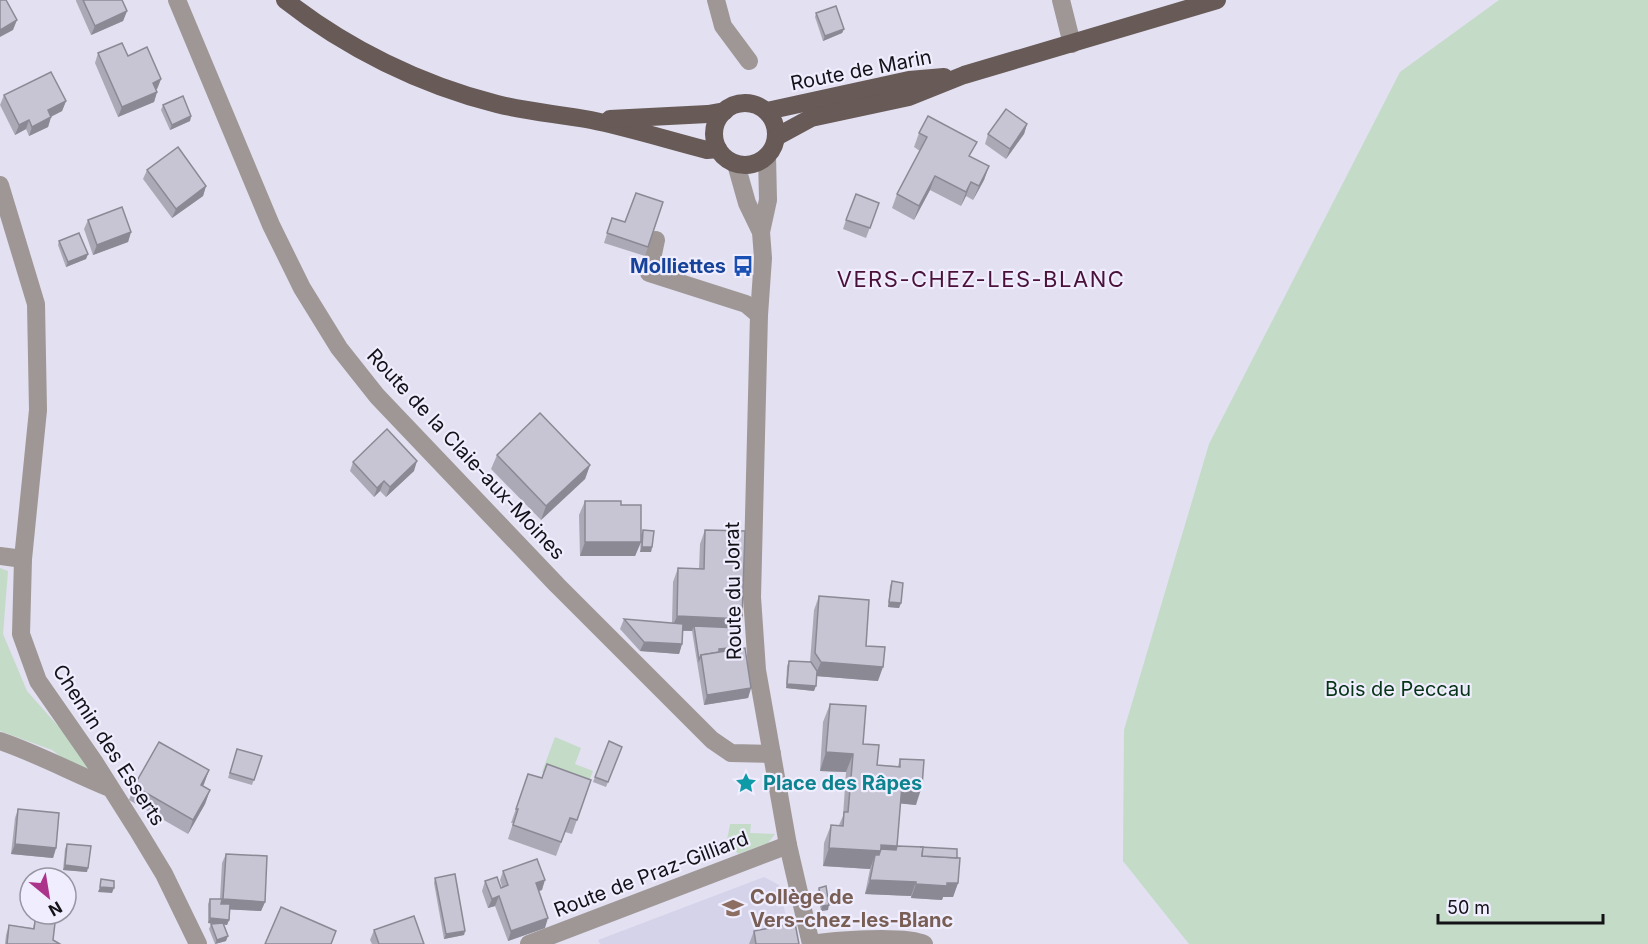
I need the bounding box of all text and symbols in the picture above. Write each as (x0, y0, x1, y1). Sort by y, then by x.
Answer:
street label: Route de Marin (788, 45, 934, 95)
place label: Molliettes (630, 254, 726, 278)
bus stop icon: Molliettes (731, 254, 755, 278)
district label: VERS-CHEZ-LES-BLANC (837, 266, 1125, 292)
street label: Route de la Claie-aux-Moines (362, 344, 570, 564)
street label: Route du Jorat (720, 521, 746, 660)
street label: Chemin des Esserts (48, 660, 170, 830)
park label: Bois de Peccau (1325, 677, 1471, 701)
place icon: Place des Râpes (734, 771, 758, 795)
place label: Place des Râpes (763, 771, 922, 795)
street label: Route de Praz-Gilliard (550, 826, 752, 922)
north arrow (18, 866, 78, 926)
place label: Collège de Vers-chez-les-Blanc (750, 885, 953, 932)
scale bar (1438, 887, 1603, 925)
school or university icon: Collège de Vers-chez-les-Blanc (721, 896, 745, 920)
text: N (45, 897, 66, 921)
text: 50 m (1447, 897, 1490, 918)

